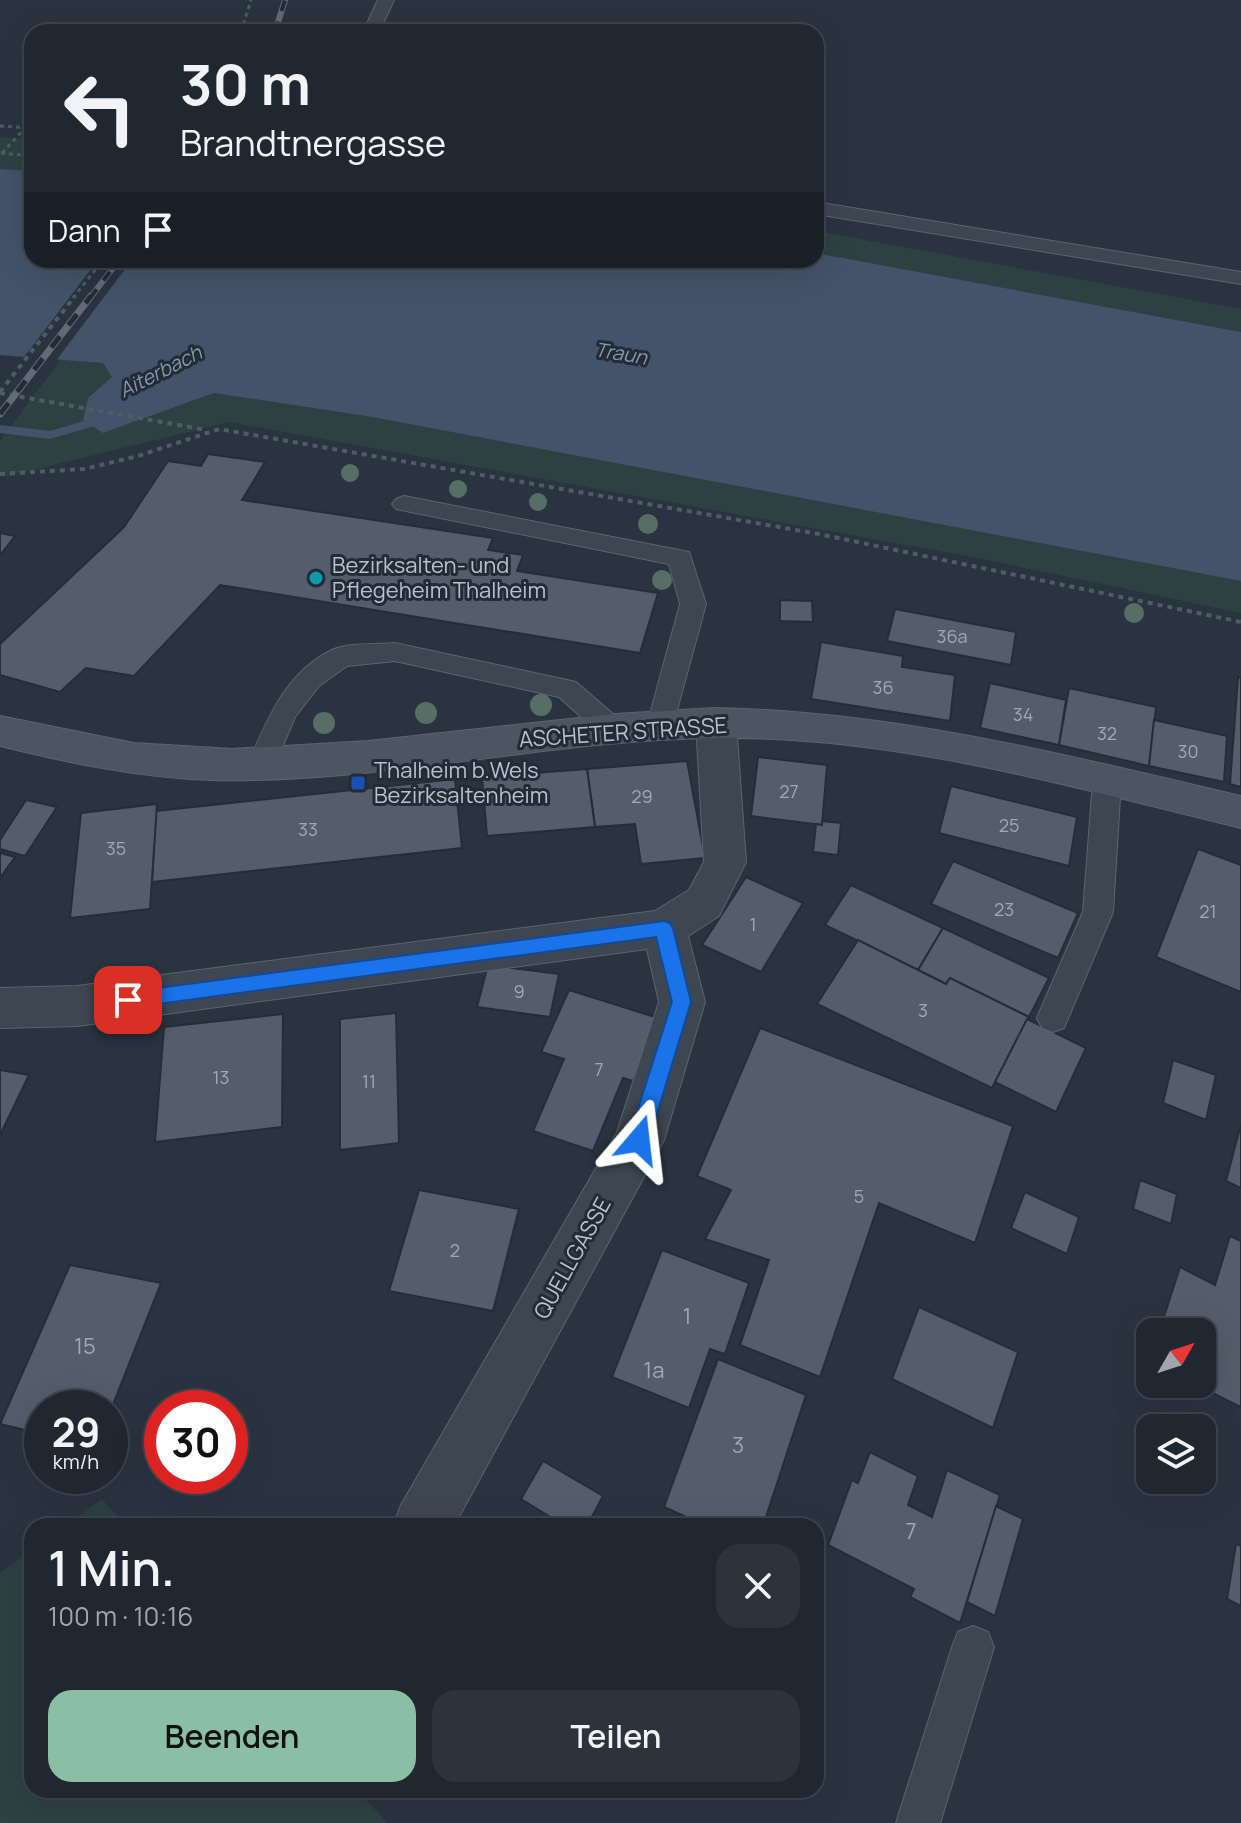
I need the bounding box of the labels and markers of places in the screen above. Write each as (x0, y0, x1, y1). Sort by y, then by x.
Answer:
place label: Bezirksalten- und Pflegeheim Thalheim (332, 550, 546, 605)
marker: Bezirksalten- und Pflegeheim Thalheim (307, 569, 325, 587)
place label: Thalheim b.Wels Bezirksaltenheim (374, 755, 548, 810)
marker: Thalheim b.Wels Bezirksaltenheim (349, 774, 367, 792)
pin (94, 966, 162, 1034)

